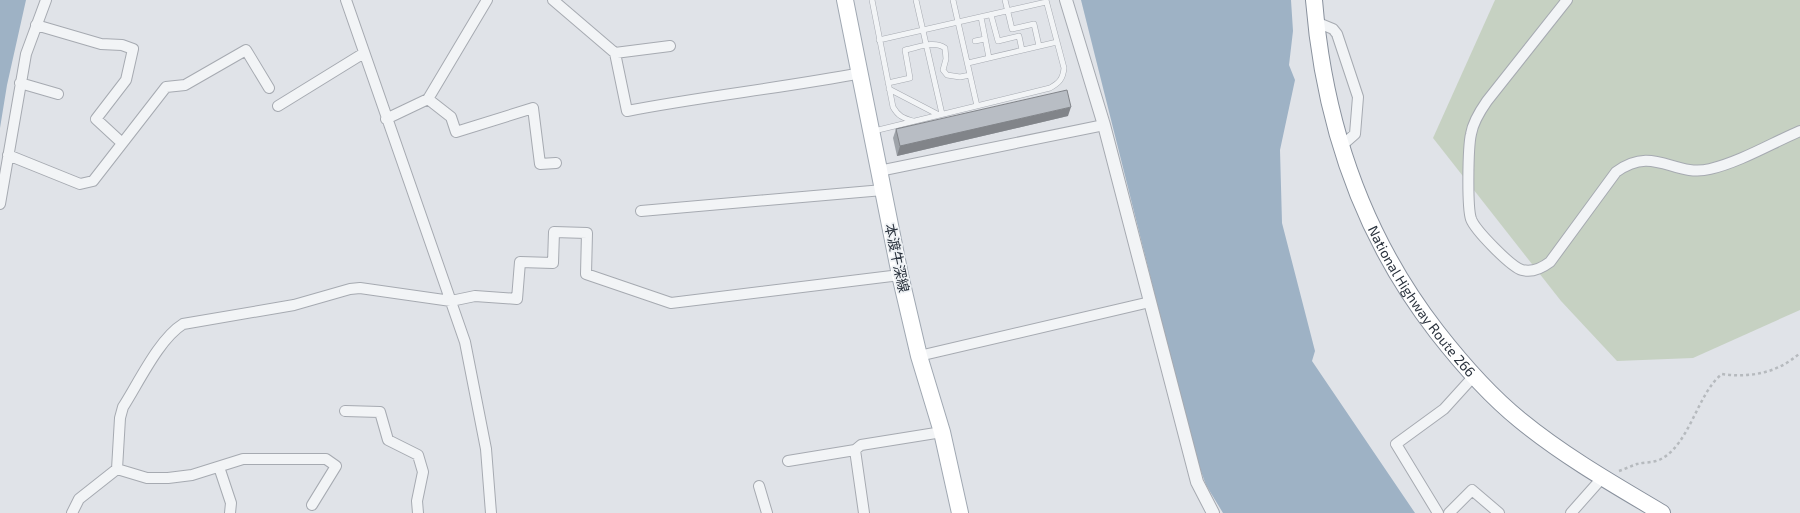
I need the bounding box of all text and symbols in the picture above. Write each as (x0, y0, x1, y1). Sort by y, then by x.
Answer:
street label: 本渡牛深線 (882, 222, 913, 294)
street label: National Highway Route 266 (1365, 223, 1479, 380)

